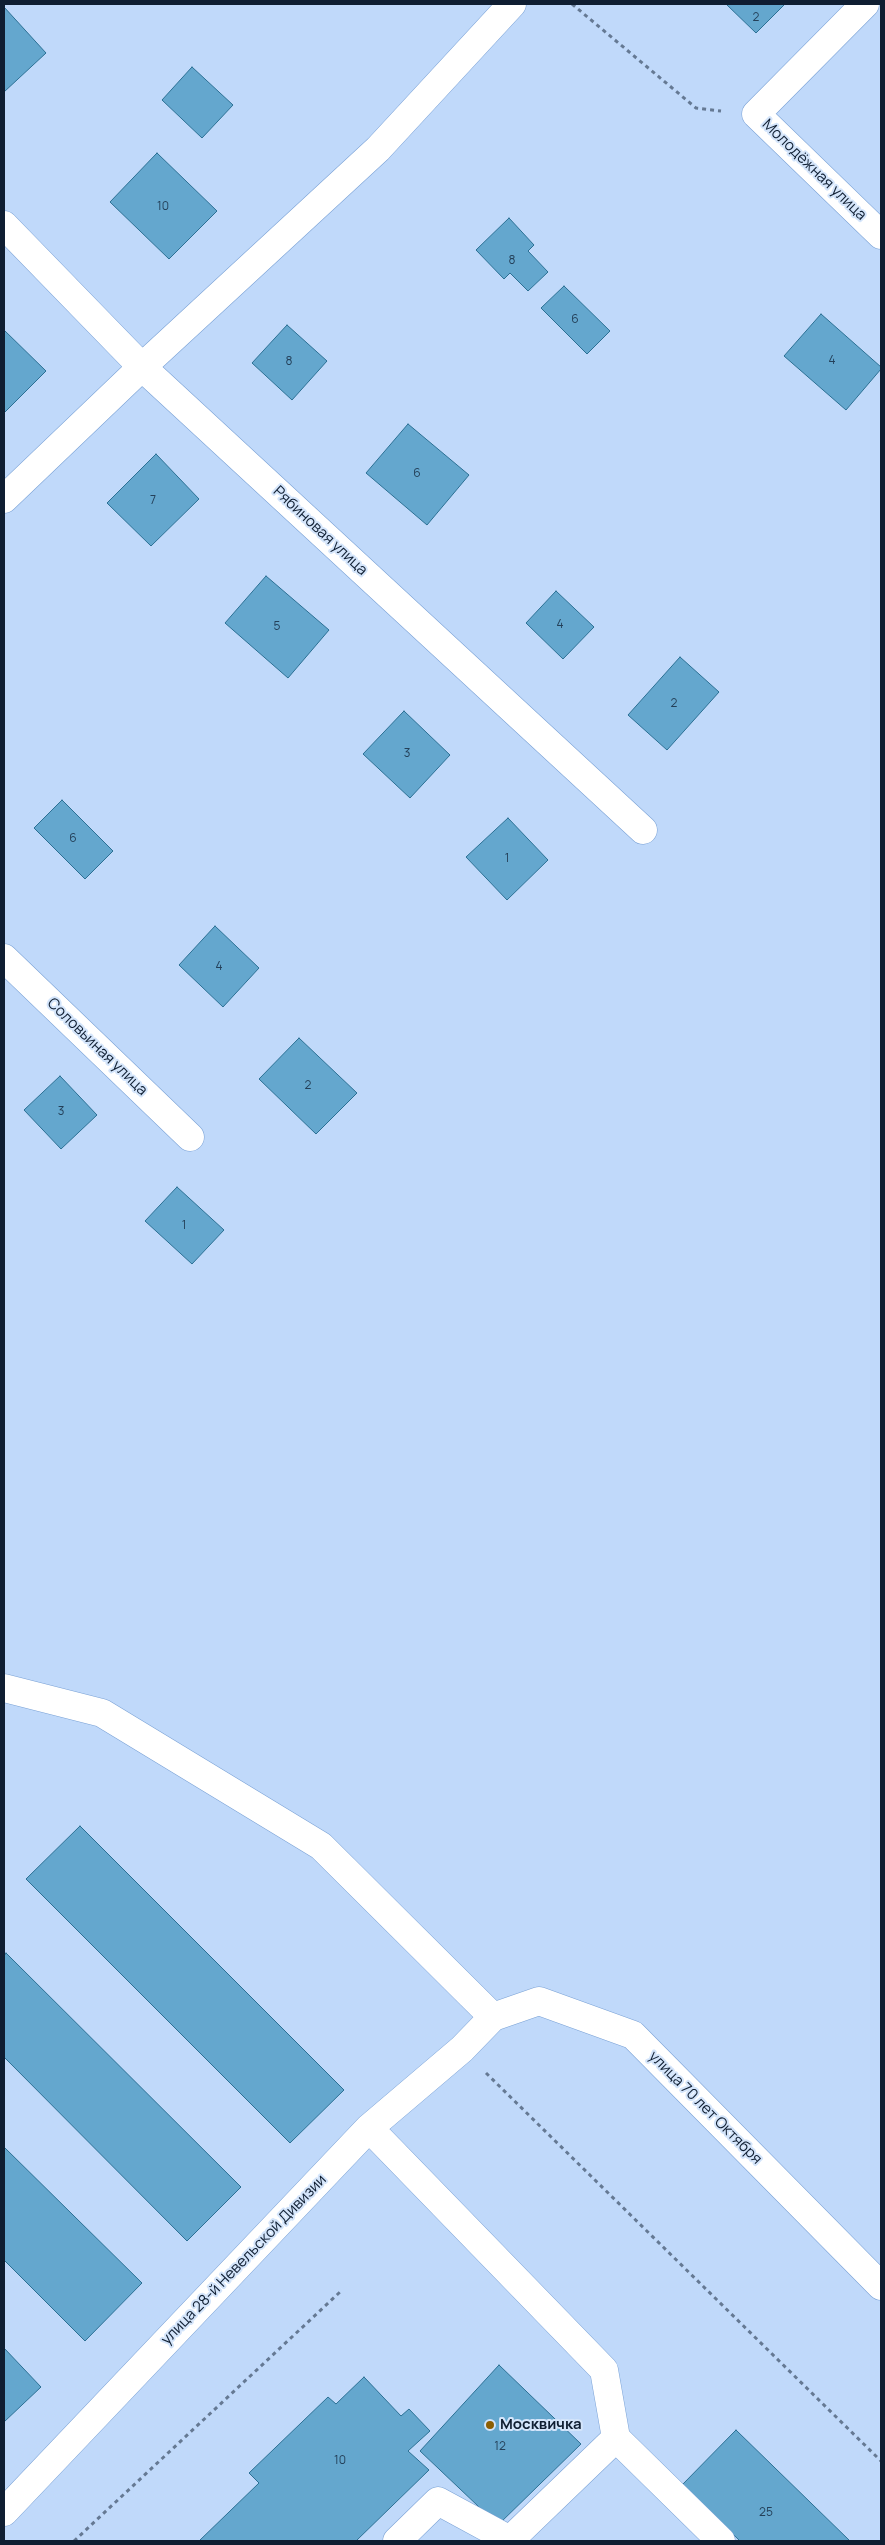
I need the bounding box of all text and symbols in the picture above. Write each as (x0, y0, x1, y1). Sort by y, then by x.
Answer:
house number: 2 (753, 11, 759, 25)
street label: Молодёжная улица (758, 116, 870, 224)
house number: 10 (157, 200, 169, 214)
house number: 8 (509, 254, 515, 268)
house number: 6 (571, 313, 579, 327)
house number: 4 (828, 354, 836, 368)
house number: 8 (286, 355, 292, 369)
house number: 6 (413, 467, 421, 481)
street label: Рябиновая улица (269, 483, 371, 579)
house number: 7 (150, 494, 156, 508)
house number: 4 (556, 618, 564, 632)
house number: 5 (274, 620, 280, 634)
house number: 2 (671, 697, 677, 711)
house number: 3 (404, 747, 410, 761)
house number: 6 (69, 832, 77, 846)
house number: 1 (505, 852, 509, 866)
house number: 4 (215, 960, 223, 974)
street label: Соловьиная улица (43, 995, 151, 1099)
house number: 2 (305, 1079, 311, 1093)
house number: 3 (58, 1105, 64, 1119)
house number: 1 (182, 1219, 186, 1233)
street label: улица 70 лет Октября (645, 2048, 765, 2168)
street label: улица 28-й Невельской Дивизии (158, 2171, 330, 2349)
place label: Москвичка (500, 2416, 582, 2434)
marker: Москвичка (484, 2419, 496, 2431)
house number: 12 (494, 2440, 506, 2454)
house number: 10 (334, 2454, 346, 2468)
house number: 25 (759, 2506, 773, 2520)

